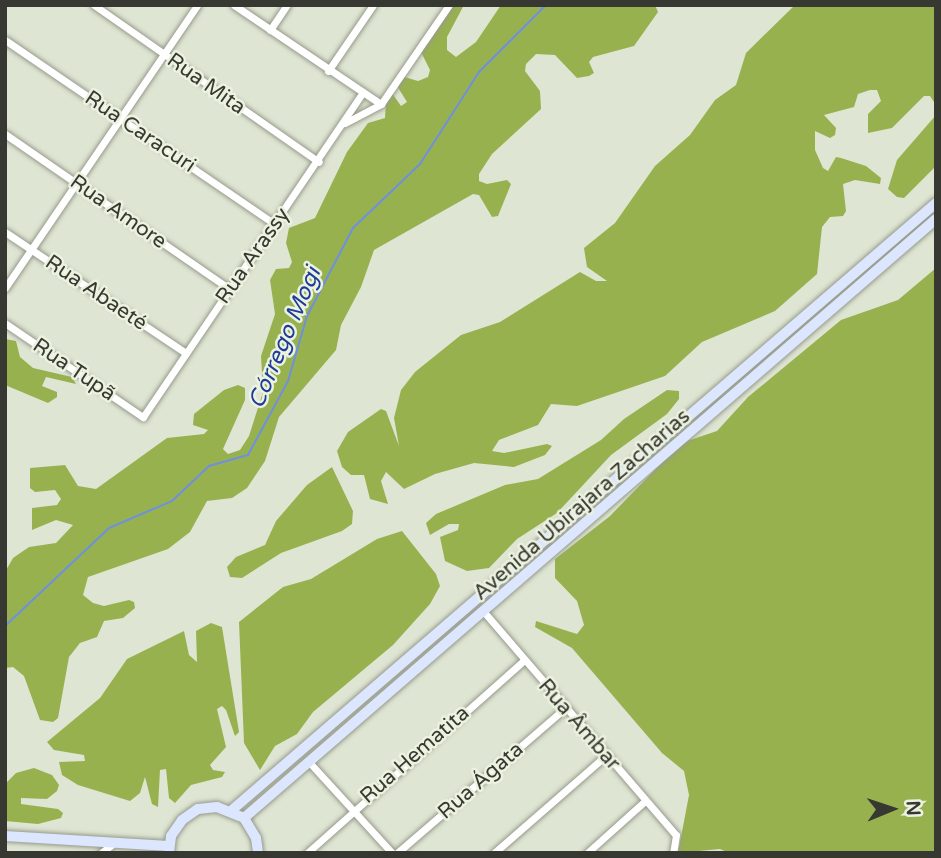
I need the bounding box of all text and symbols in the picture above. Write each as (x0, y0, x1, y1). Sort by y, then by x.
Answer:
street label: Rua Mita (162, 48, 250, 120)
street label: Rua Caracuri (80, 86, 200, 178)
street label: Rua Amore (65, 170, 171, 254)
street label: Rua Arassy (211, 203, 295, 309)
street label: Rua Abaeté (40, 250, 152, 336)
water label: Córrego Mogi (243, 263, 327, 413)
street label: Rua Tupã (28, 333, 120, 407)
street label: Avenida Ubirajara Zacharias (469, 404, 695, 606)
street label: Rua Âmbar (532, 674, 626, 776)
street label: Rua Hematita (355, 701, 475, 809)
street label: Rua Ágata (433, 737, 529, 825)
north arrow (857, 774, 927, 844)
text: N (902, 800, 924, 816)

